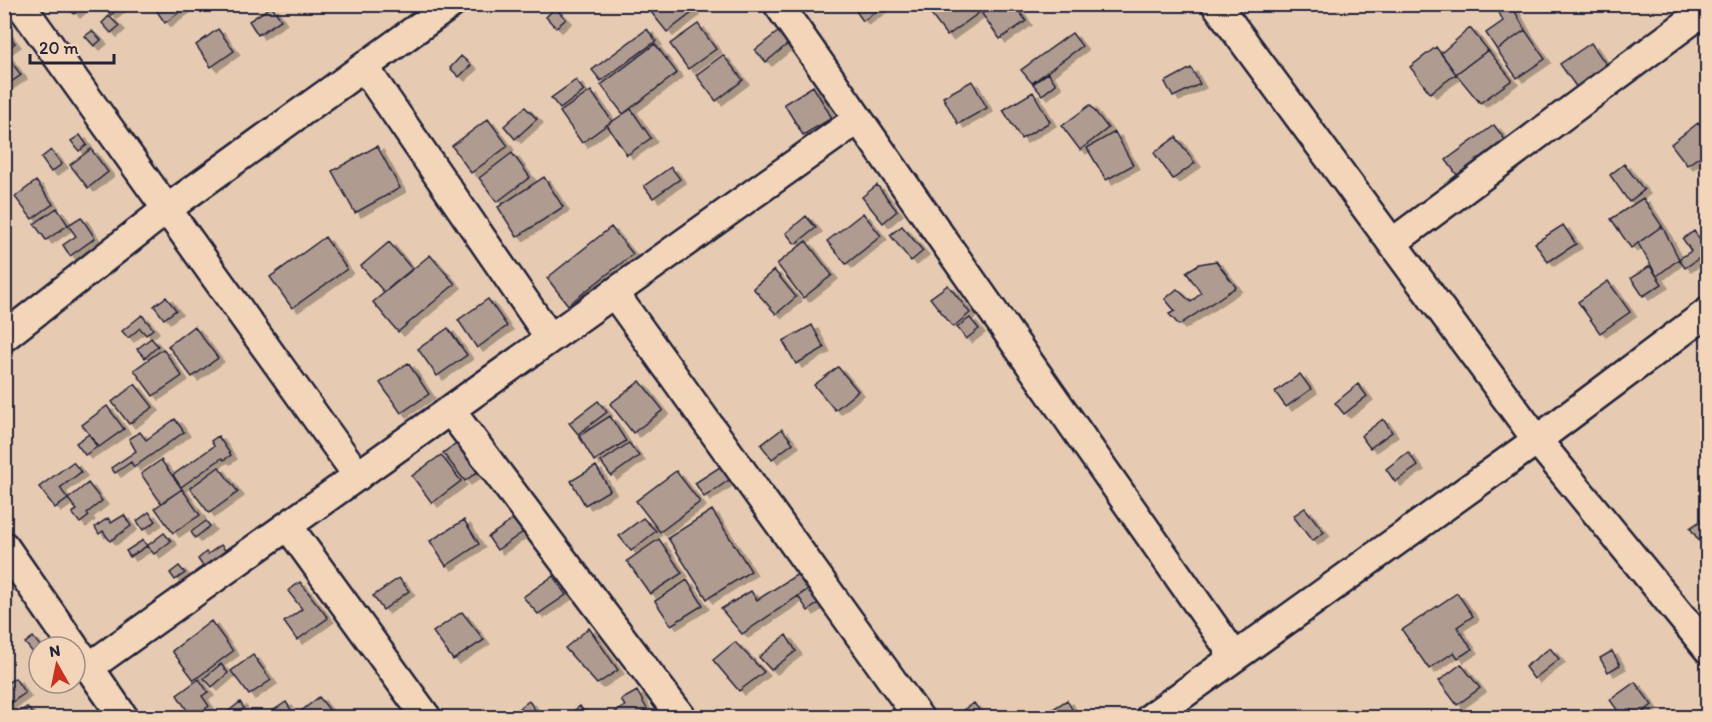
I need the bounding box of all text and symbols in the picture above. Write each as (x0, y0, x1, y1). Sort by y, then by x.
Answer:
scale bar (30, 27, 114, 65)
text: 20 m (39, 37, 79, 59)
north arrow (27, 635, 87, 695)
text: N (48, 640, 62, 661)

